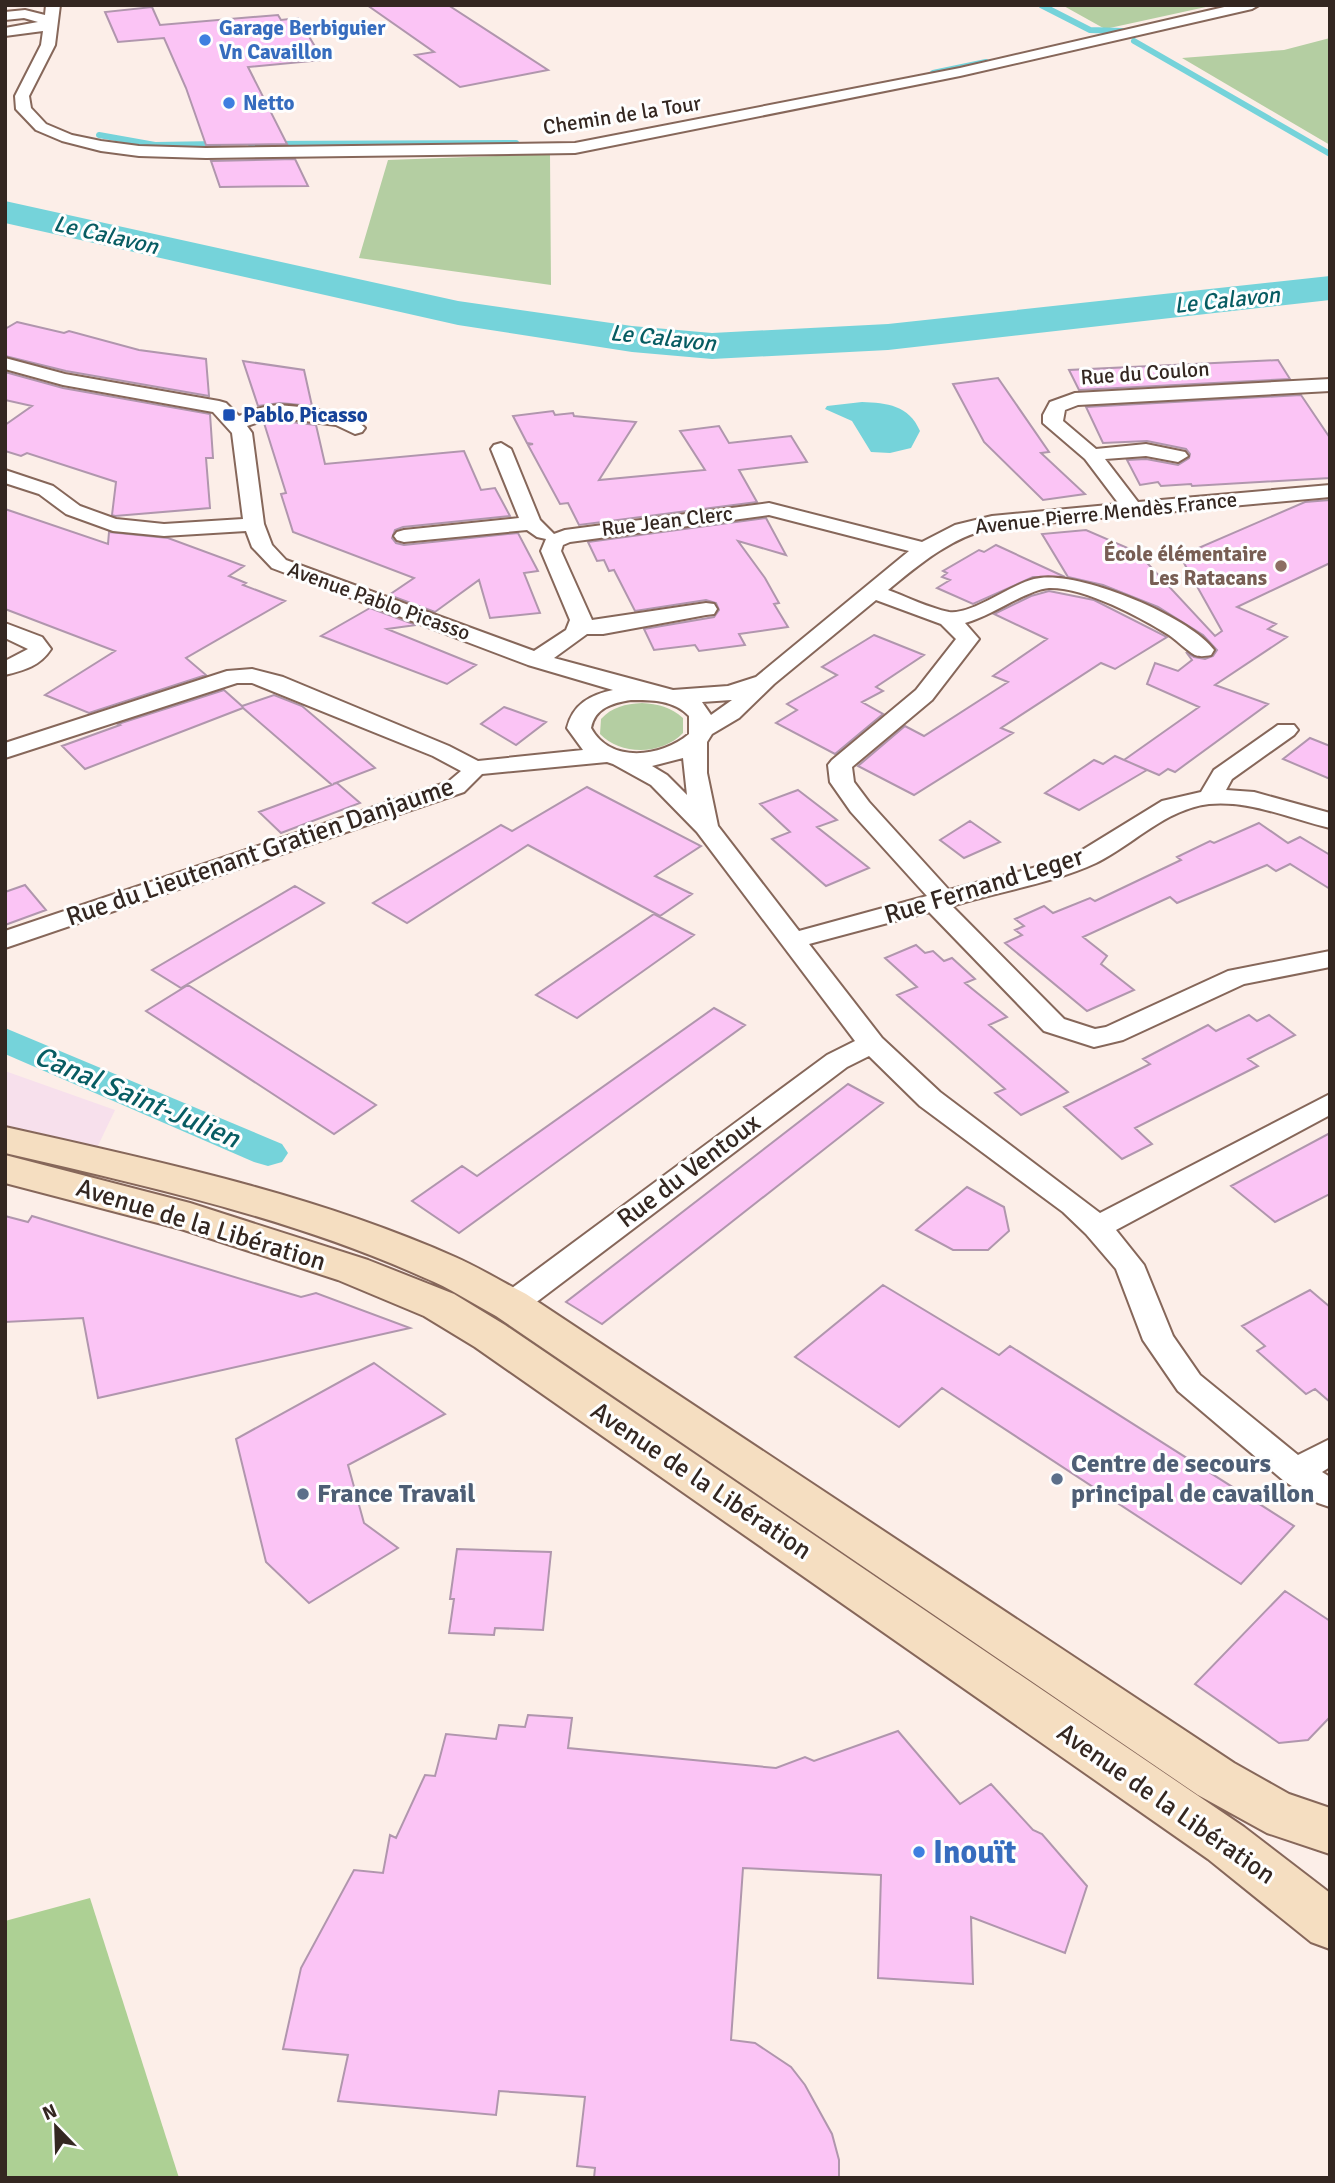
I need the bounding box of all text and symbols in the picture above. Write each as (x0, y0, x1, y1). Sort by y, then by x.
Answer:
place label: Garage Berbiguier Vn Cavaillon (219, 15, 386, 65)
marker: Garage Berbiguier Vn Cavaillon (197, 32, 213, 48)
place label: Netto (243, 90, 295, 116)
street label: Chemin de la Tour (541, 90, 703, 140)
marker: Netto (221, 95, 237, 111)
water label: Le Calavon (51, 209, 162, 261)
water label: Le Calavon (1173, 280, 1283, 320)
water label: Le Calavon (609, 318, 719, 358)
street label: Rue du Coulon (1080, 356, 1210, 390)
place label: Pablo Picasso (243, 402, 368, 428)
marker: Pablo Picasso (221, 407, 237, 423)
street label: Avenue Pierre Mendès France (974, 486, 1238, 540)
street label: Rue Jean Clerc (600, 500, 734, 542)
place label: École élémentaire Les Ratacans (1103, 540, 1267, 591)
street label: Avenue Pablo Picasso (284, 556, 474, 646)
marker: École élémentaire Les Ratacans (1273, 558, 1289, 574)
street label: Rue du Lieutenant Gratien Danjaume (62, 770, 458, 934)
street label: Rue Fernand Leger (881, 840, 1088, 932)
water label: Canal Saint-Julien (29, 1039, 245, 1156)
street label: Rue du Ventoux (611, 1107, 767, 1235)
street label: Avenue de la Libération (72, 1172, 330, 1278)
street label: Avenue de la Libération (585, 1395, 817, 1567)
place label: Centre de secours principal de cavaillon (1071, 1448, 1314, 1510)
marker: Centre de secours principal de cavaillon (1049, 1471, 1065, 1487)
place label: France Travail (317, 1478, 476, 1510)
marker: France Travail (295, 1486, 311, 1502)
street label: Avenue de la Libération (1051, 1717, 1281, 1891)
place label: Inouït (933, 1833, 1016, 1872)
marker: Inouït (911, 1844, 927, 1860)
north arrow (21, 2092, 91, 2162)
text: N (39, 2099, 61, 2126)

